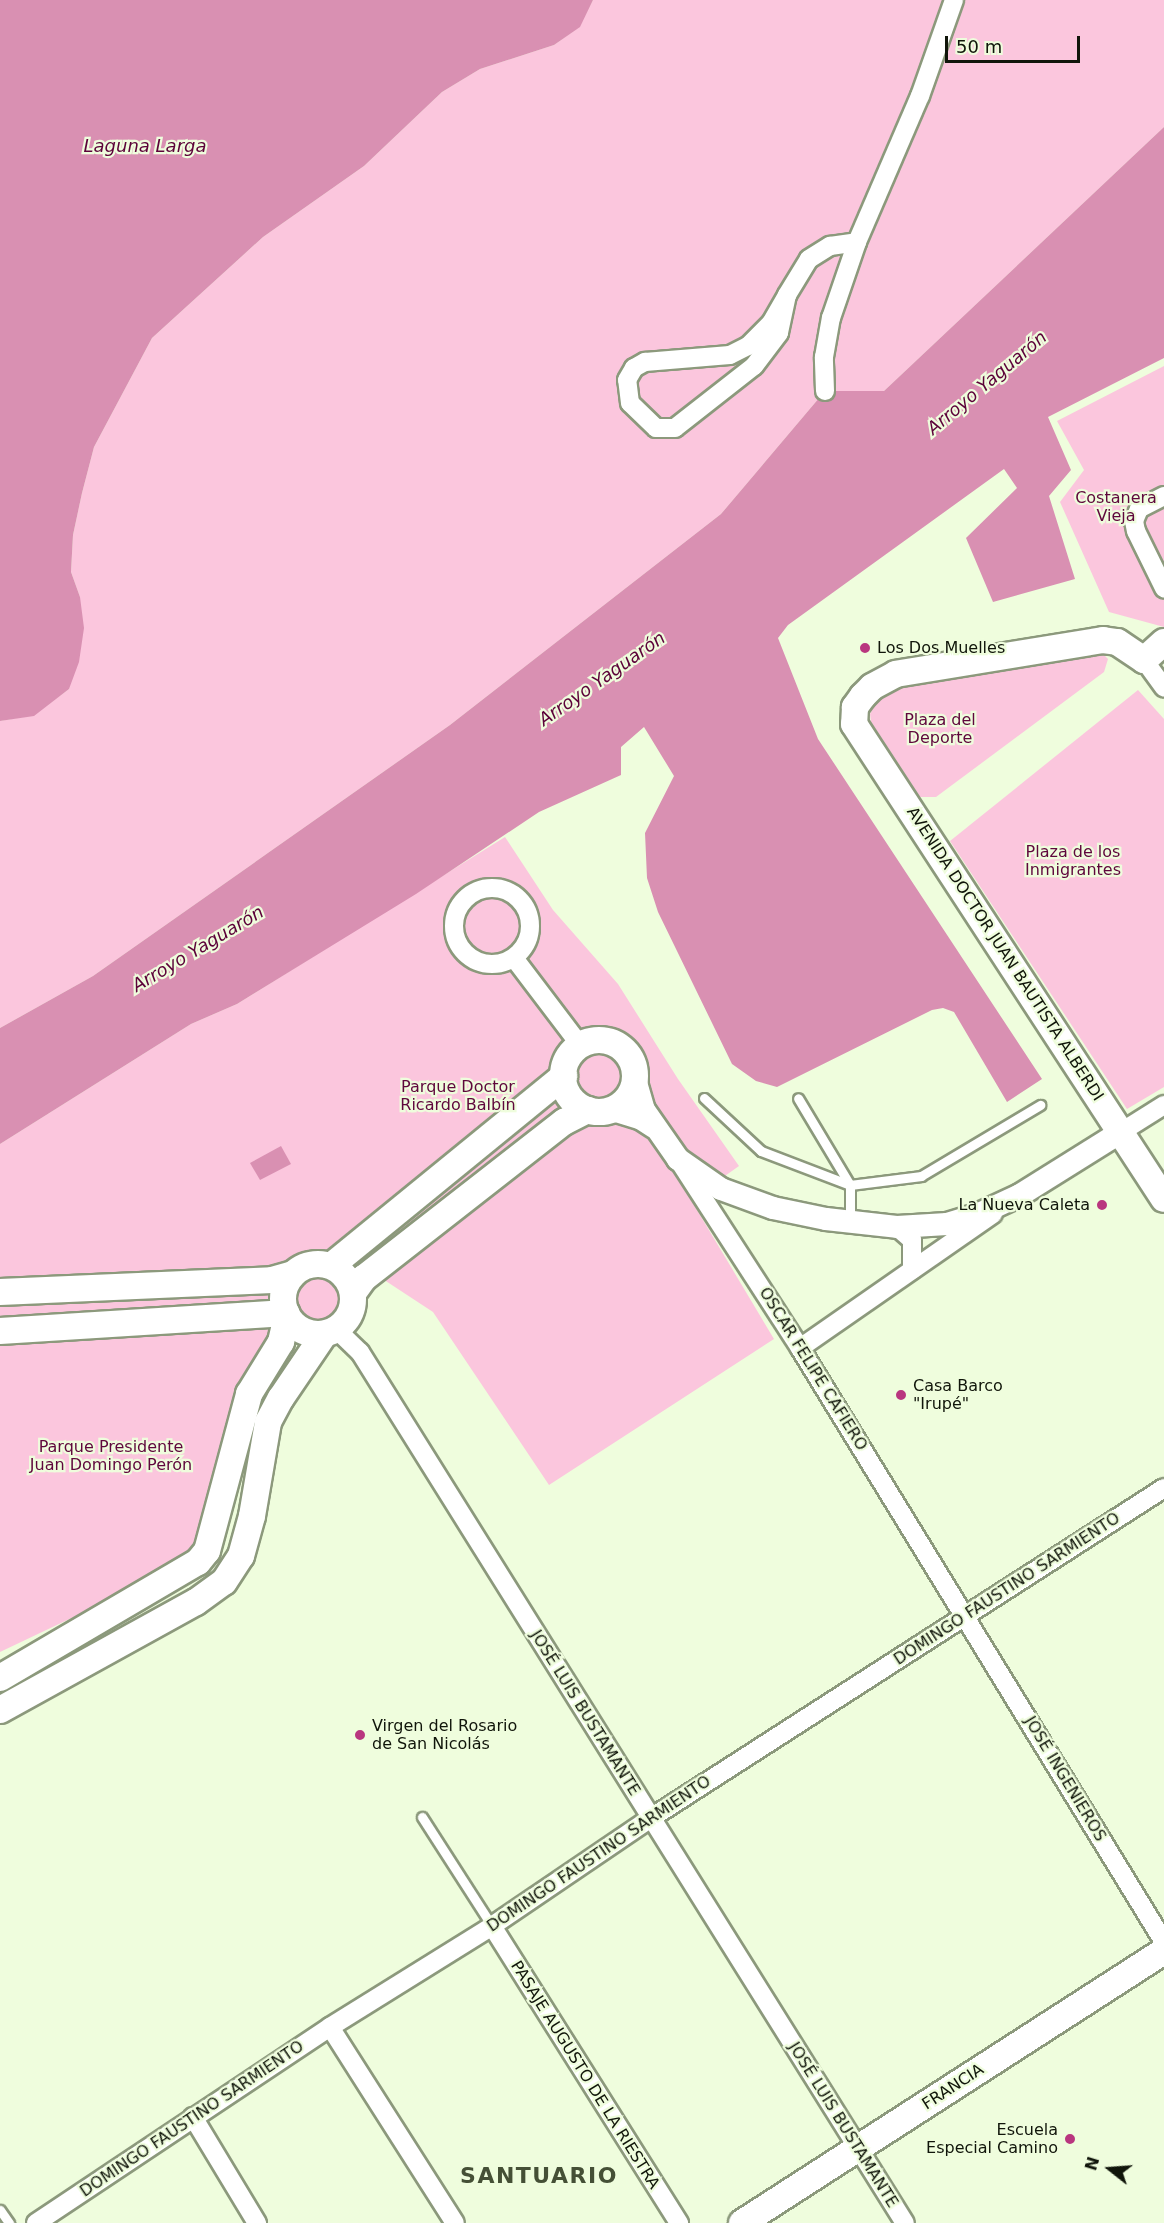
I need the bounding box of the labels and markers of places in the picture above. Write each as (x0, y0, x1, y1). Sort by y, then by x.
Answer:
place label: Los Dos Muelles (877, 638, 1005, 658)
marker: Los Dos Muelles (858, 641, 872, 655)
place label: La Nueva Caleta (959, 1195, 1090, 1215)
marker: La Nueva Caleta (1095, 1198, 1109, 1212)
place label: Casa Barco "Irupé" (913, 1376, 1003, 1414)
marker: Casa Barco "Irupé" (894, 1388, 908, 1402)
place label: Virgen del Rosario de San Nicolás (372, 1716, 517, 1754)
marker: Virgen del Rosario de San Nicolás (353, 1728, 367, 1742)
place label: Escuela Especial Camino (926, 2120, 1058, 2158)
marker: Escuela Especial Camino (1063, 2132, 1077, 2146)

